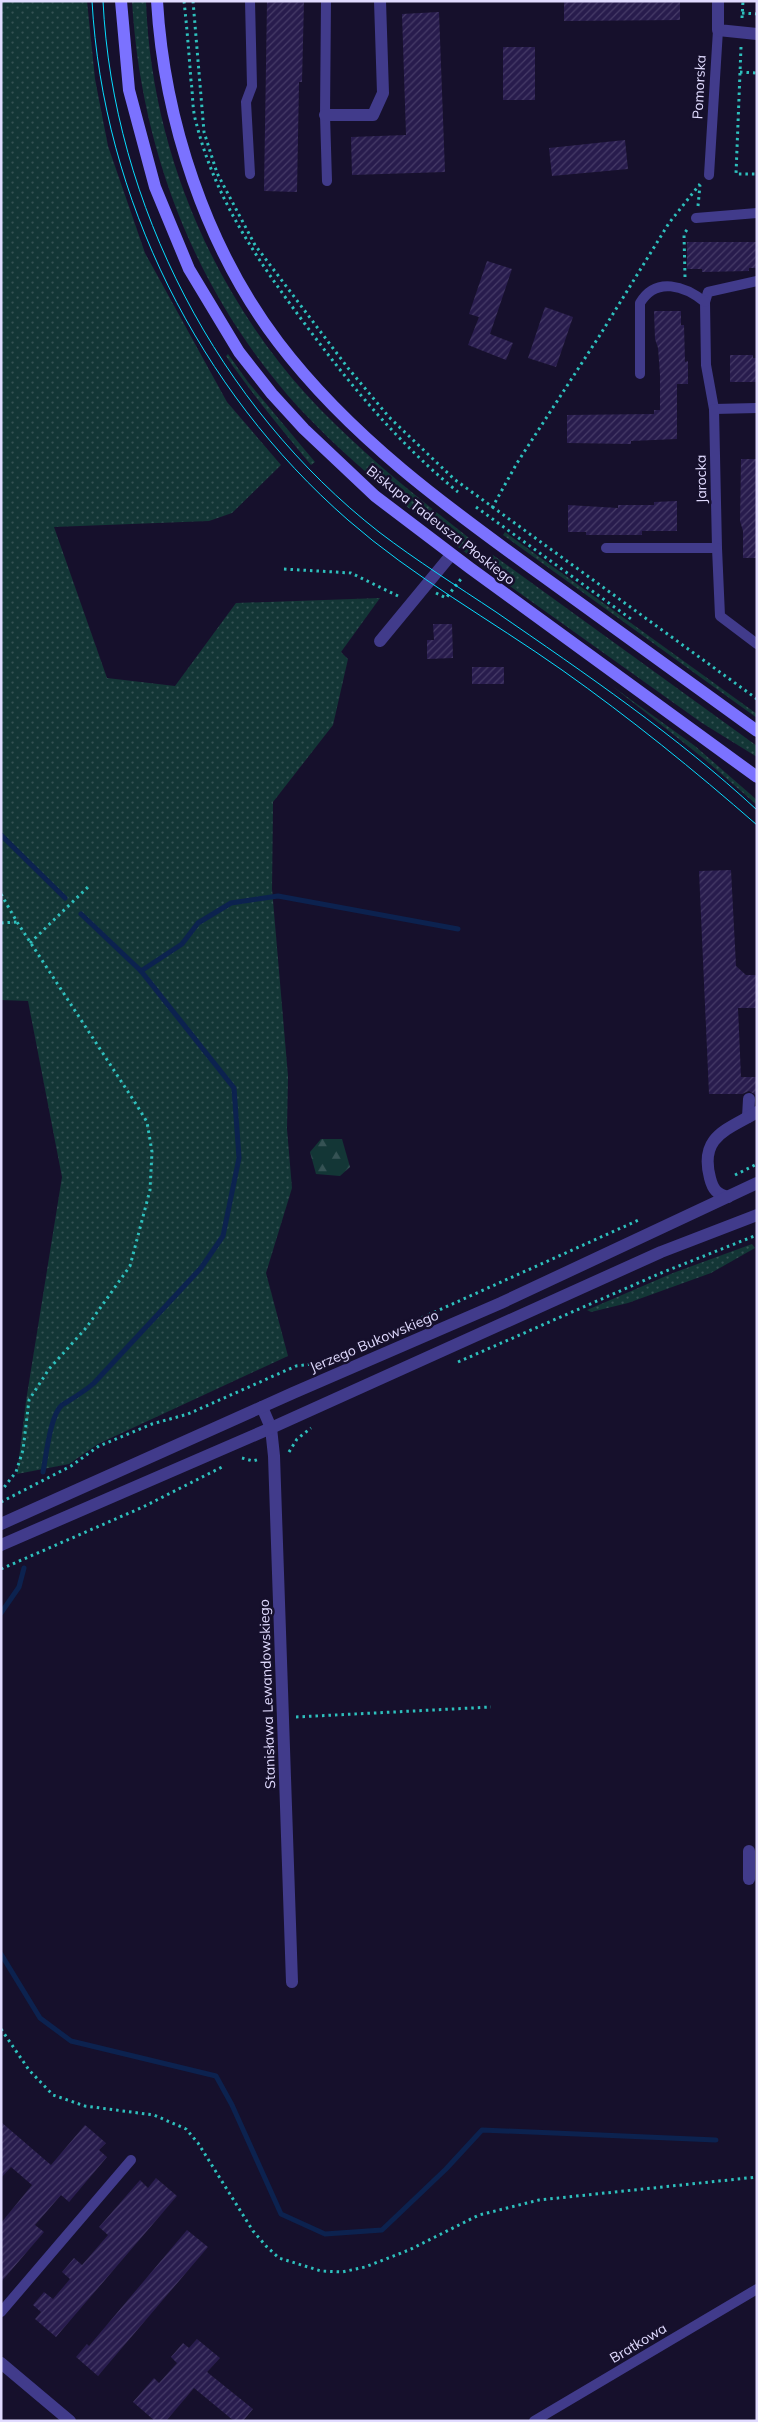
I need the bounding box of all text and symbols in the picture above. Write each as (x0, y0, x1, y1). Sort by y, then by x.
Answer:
street label: Pomorska (688, 54, 710, 120)
street label: Jarocka (692, 455, 710, 503)
street label: Biskupa Tadeusza Płoskiego (363, 461, 519, 589)
street label: Jerzego Bukowskiego (307, 1306, 441, 1376)
street label: Stanisława Lewandowskiego (255, 1599, 279, 1789)
street label: Bratkowa (606, 2319, 670, 2367)

